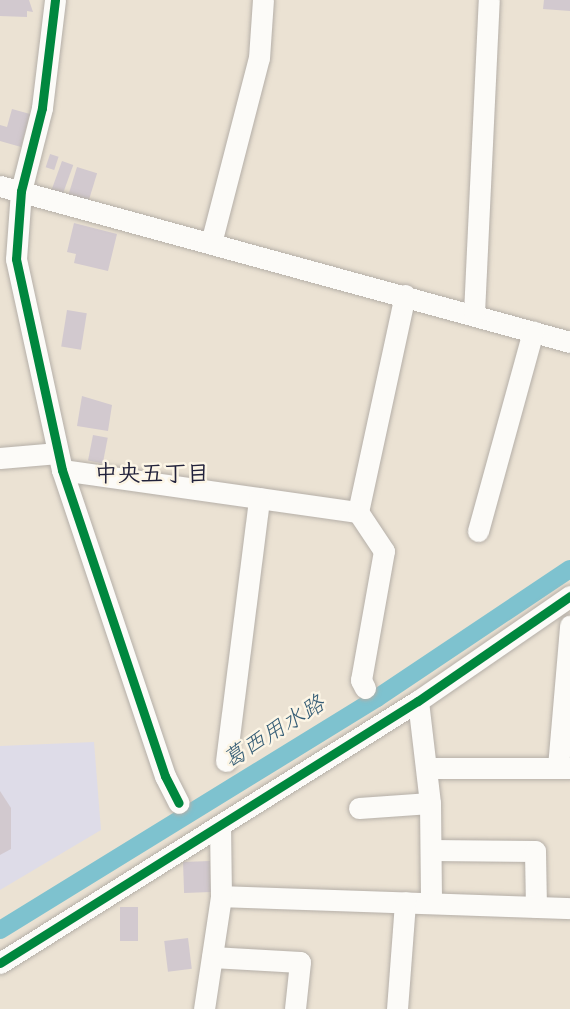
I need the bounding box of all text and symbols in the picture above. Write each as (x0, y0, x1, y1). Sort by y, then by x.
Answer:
district label: 中央五丁目 (95, 460, 209, 488)
water label: 葛西用水路 (218, 690, 330, 774)

